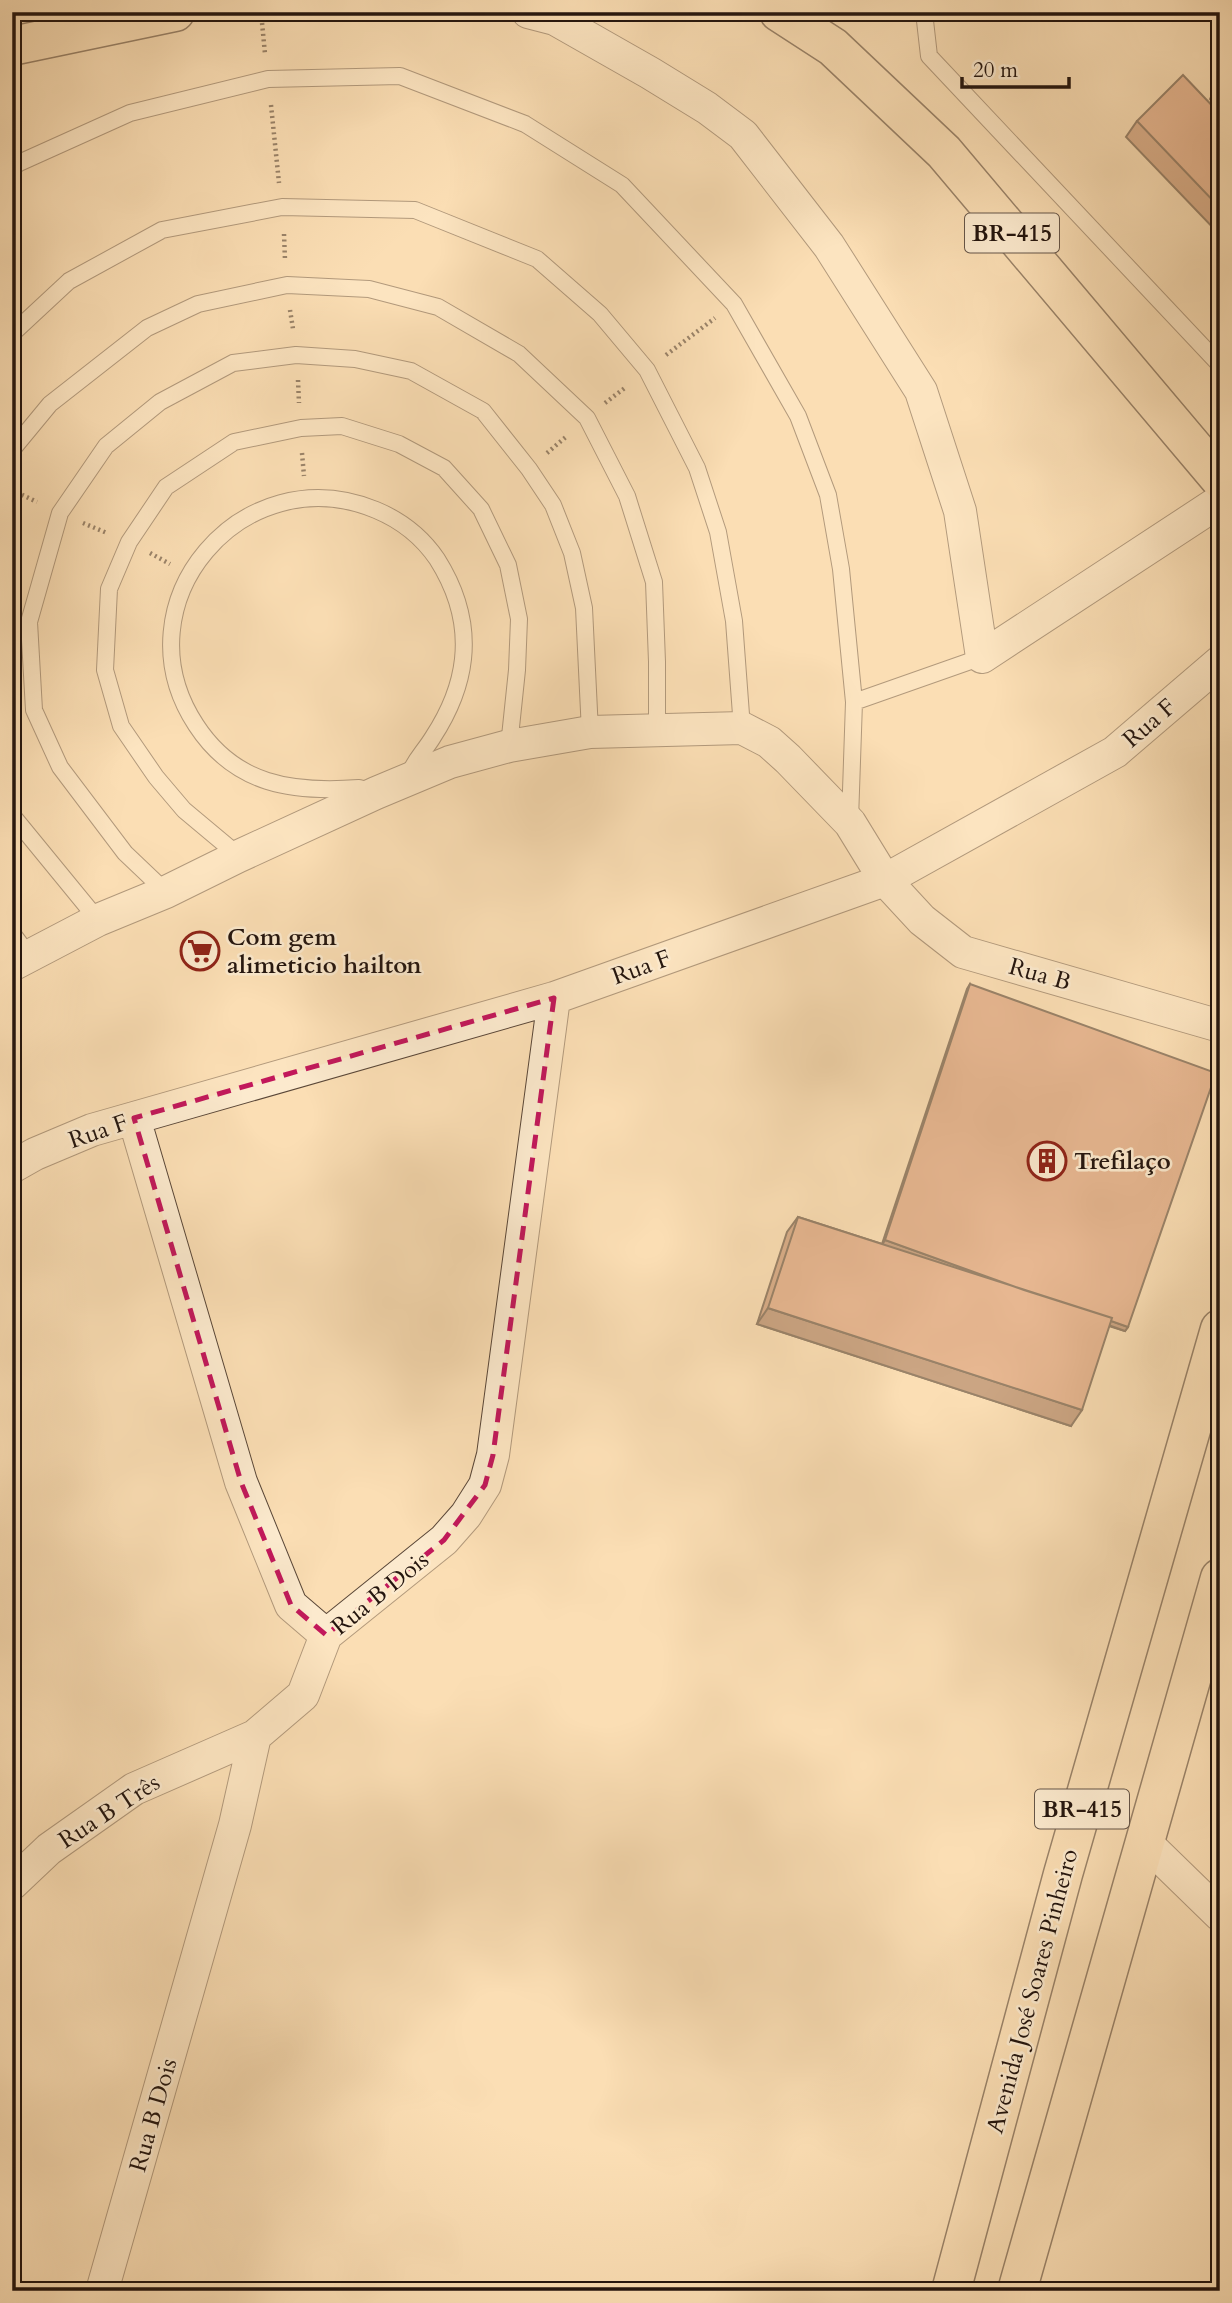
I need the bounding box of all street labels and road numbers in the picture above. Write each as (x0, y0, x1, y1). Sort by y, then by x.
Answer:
road number: BR-415 (965, 214, 1059, 252)
street label: Rua F (1116, 691, 1183, 756)
street label: Rua F (607, 942, 675, 993)
street label: Rua B (1005, 950, 1075, 999)
street label: Rua F (64, 1106, 132, 1157)
street label: Rua B Dois (325, 1544, 436, 1643)
street label: Rua B Três (52, 1766, 166, 1856)
road number: BR-415 (1035, 1790, 1129, 1828)
street label: Avenida José Soares Pinheiro (979, 1845, 1086, 2137)
street label: Rua B Dois (122, 2055, 185, 2176)

